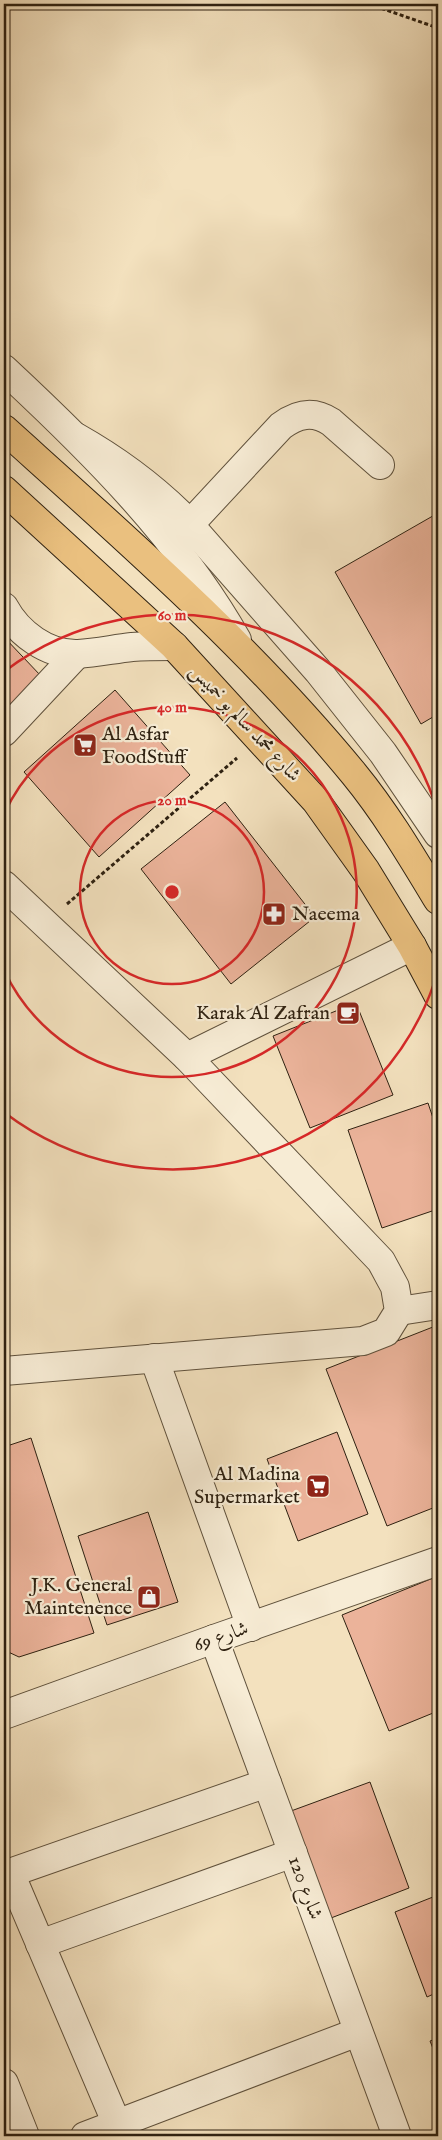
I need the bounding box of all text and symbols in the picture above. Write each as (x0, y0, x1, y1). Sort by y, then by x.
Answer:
text: 60 m (158, 606, 187, 625)
street label: شارع محمد سالم بو خميس (181, 659, 306, 790)
text: 40 m (157, 698, 187, 717)
place label: Al Asfar FoodStuff (101, 722, 188, 770)
supermarket icon: Al Asfar FoodStuff (72, 732, 98, 758)
text: 20 m (157, 791, 187, 810)
centre of rings (163, 883, 181, 901)
pharmacy icon: Naeema (261, 901, 287, 927)
place label: Naeema (292, 902, 360, 927)
cafe icon: Karak Al Zafran (335, 1000, 361, 1026)
place label: Karak Al Zafran (196, 1001, 330, 1026)
place label: Al Madina Supermarket (194, 1462, 300, 1510)
supermarket icon: Al Madina Supermarket (305, 1473, 331, 1499)
place label: J.K. General Maintenence (24, 1573, 133, 1621)
shop icon: J.K. General Maintenence (136, 1584, 162, 1610)
street label: شارع 69 (190, 1616, 253, 1662)
street label: شارع 120 (278, 1853, 328, 1925)

